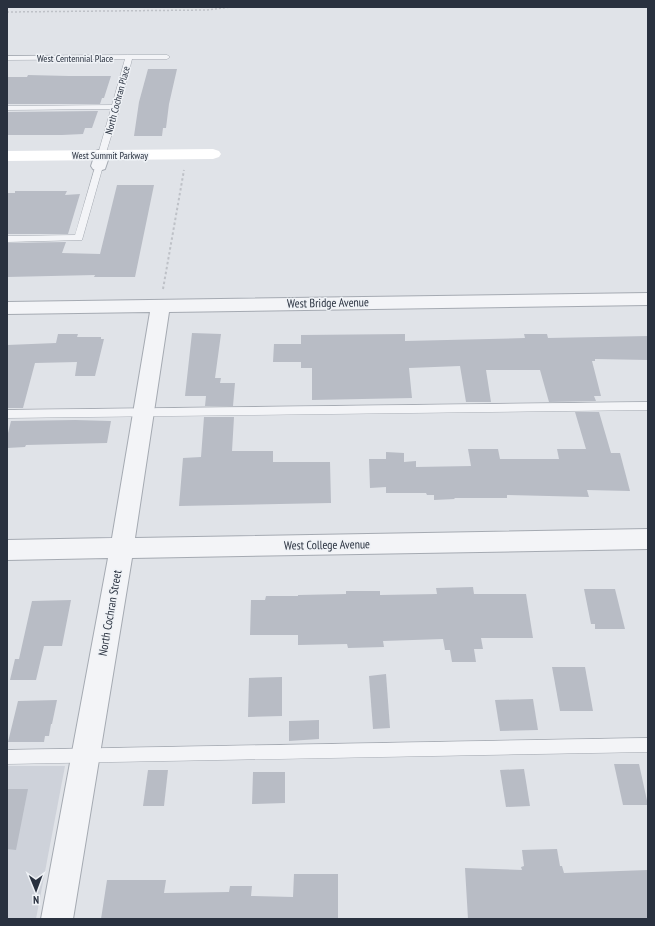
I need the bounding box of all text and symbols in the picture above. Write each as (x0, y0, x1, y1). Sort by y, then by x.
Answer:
street label: West Centennial Place (37, 52, 113, 65)
street label: North Cochran Place (102, 65, 133, 136)
street label: West Summit Parkway (72, 149, 148, 162)
street label: West Bridge Avenue (287, 294, 369, 311)
street label: West College Avenue (284, 536, 370, 553)
street label: North Cochran Street (95, 568, 125, 657)
north arrow (16, 870, 56, 910)
text: N (33, 893, 39, 907)

